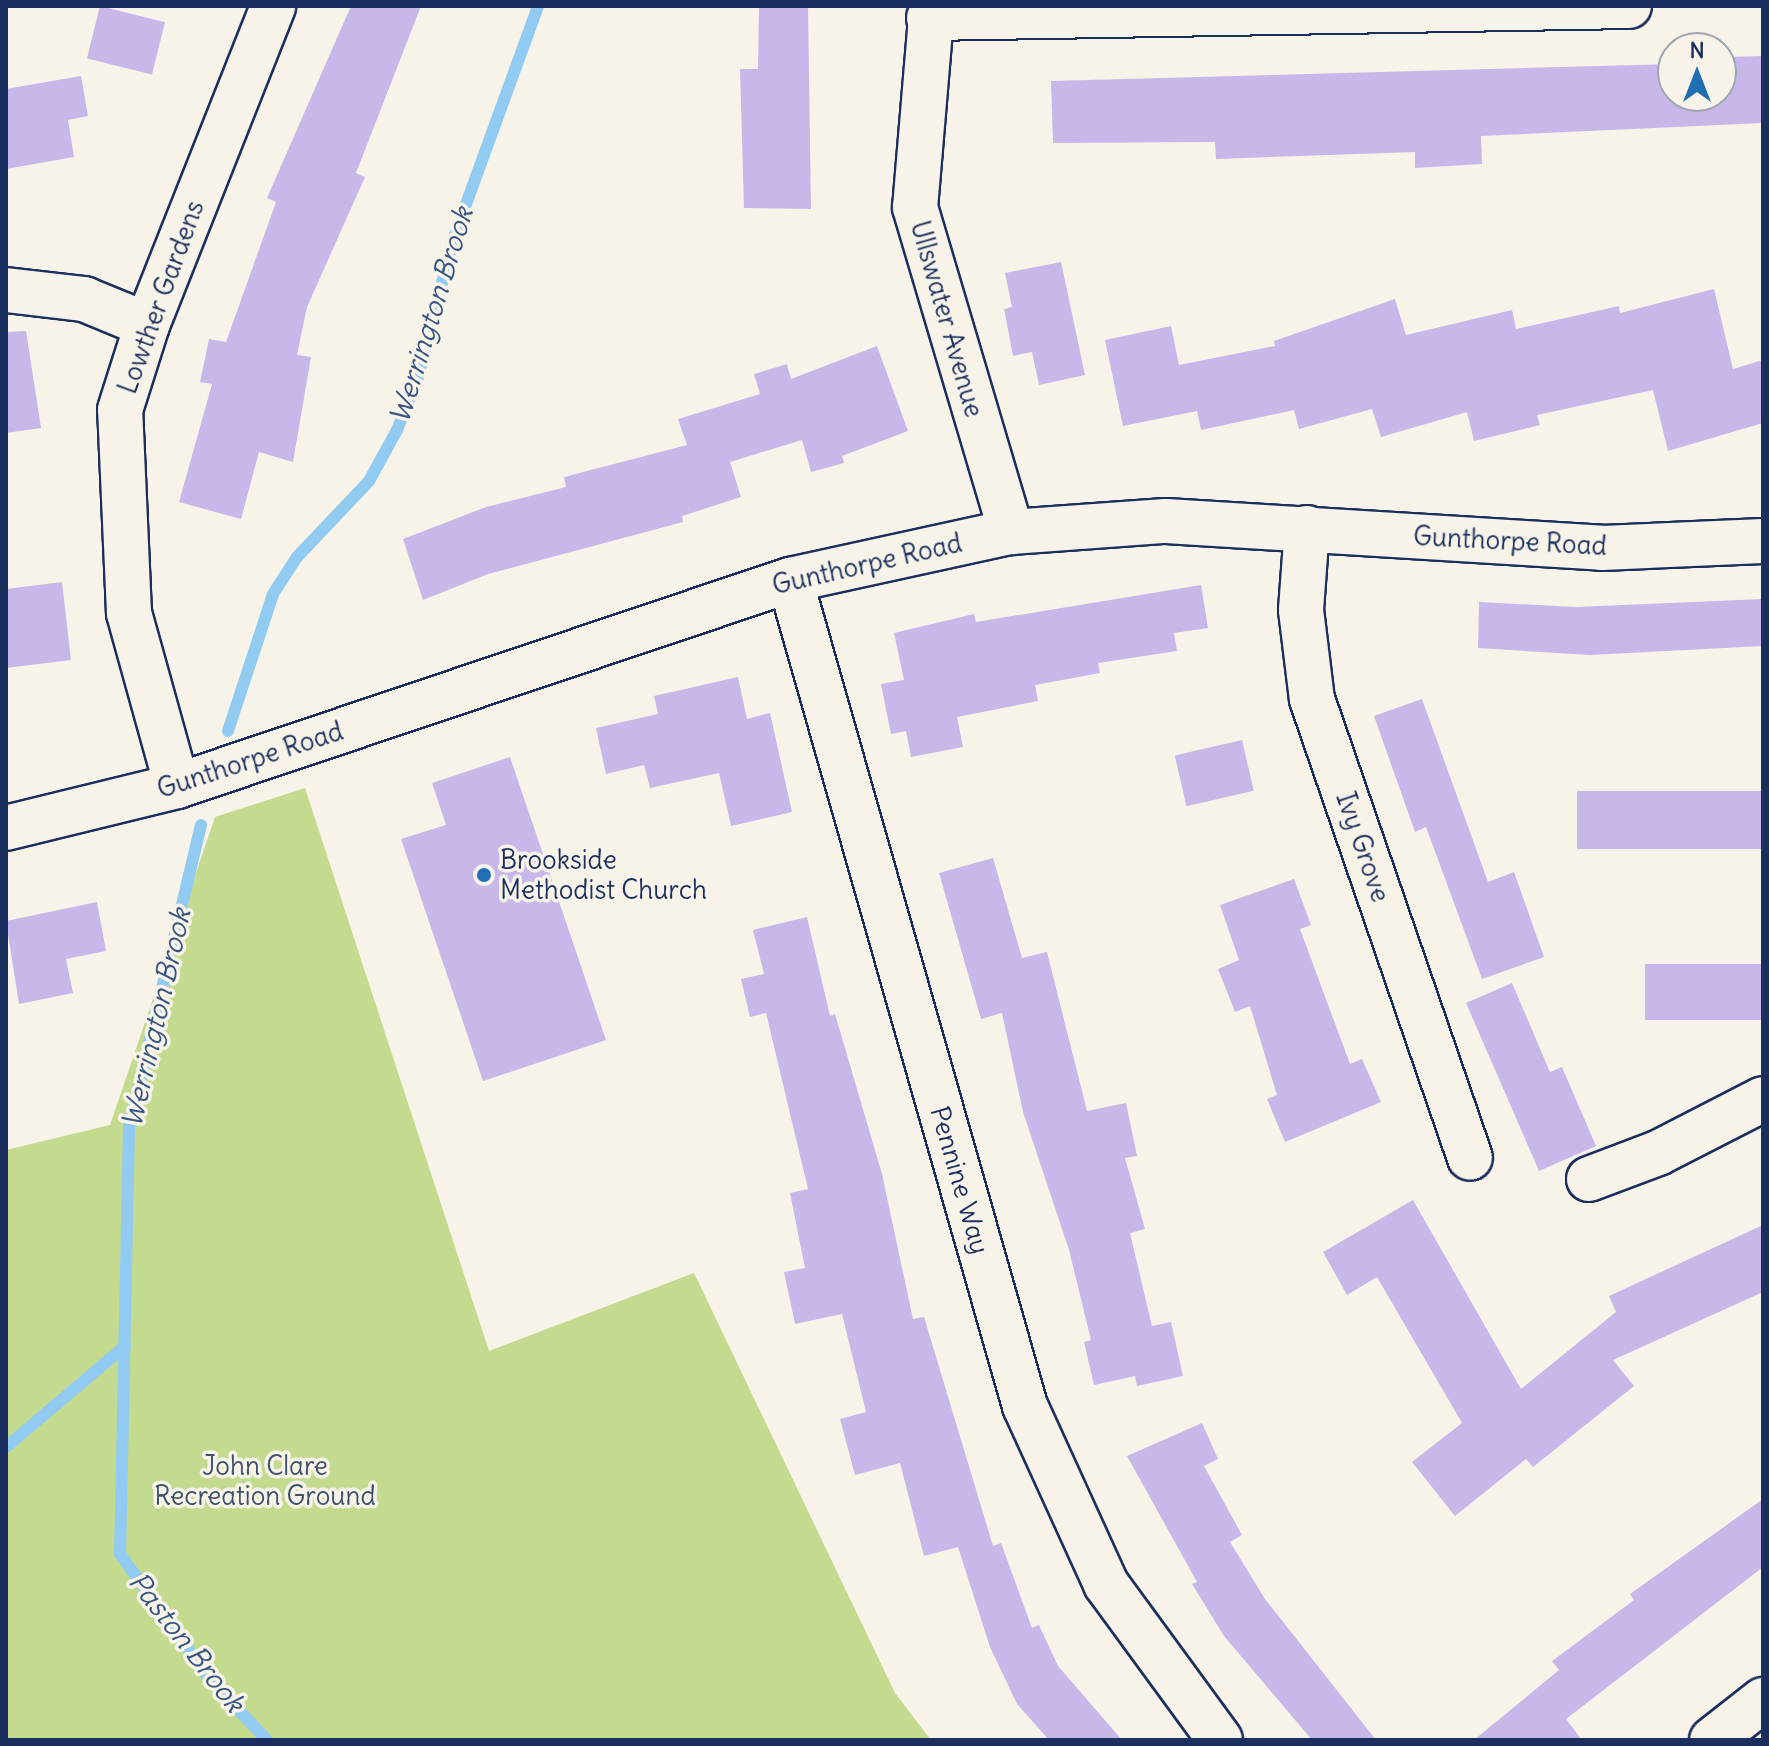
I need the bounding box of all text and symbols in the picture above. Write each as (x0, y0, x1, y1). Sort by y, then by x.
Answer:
north arrow (1657, 32, 1737, 112)
text: N (1689, 36, 1705, 64)
street label: Lowther Gardens (112, 196, 210, 398)
water label: Werrington Brook (382, 203, 480, 427)
street label: Ullswater Avenue (904, 217, 990, 421)
street label: Gunthorpe Road (1412, 520, 1608, 562)
street label: Gunthorpe Road (769, 527, 965, 601)
street label: Gunthorpe Road (153, 715, 347, 805)
street label: Ivy Grove (1330, 788, 1396, 906)
place label: Brookside Methodist Church (500, 844, 707, 906)
marker: Brookside Methodist Church (475, 866, 493, 884)
water label: Werrington Brook (114, 905, 198, 1131)
street label: Pennine Way (924, 1103, 996, 1257)
park label: John Clare Recreation Ground (154, 1450, 376, 1512)
water label: Paston Brook (122, 1565, 252, 1719)

